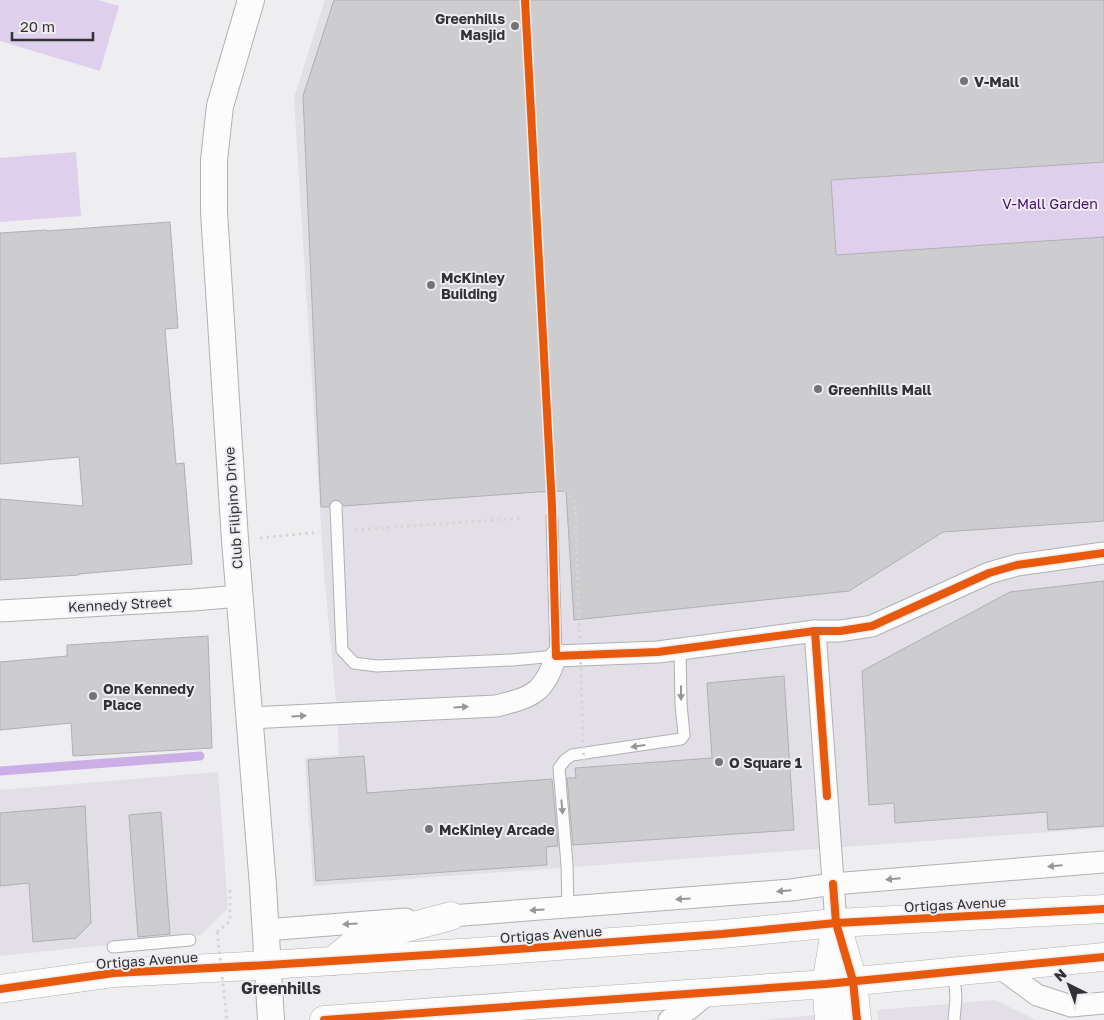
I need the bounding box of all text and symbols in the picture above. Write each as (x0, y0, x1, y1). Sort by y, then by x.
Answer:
scale bar (12, 10, 94, 42)
place label: Greenhills Masjid (435, 10, 505, 43)
text: 20 m (20, 17, 55, 35)
marker: Greenhills Masjid (509, 20, 521, 32)
place label: V-Mall (974, 73, 1020, 90)
marker: V-Mall (958, 75, 970, 87)
park label: V-Mall Garden (1002, 195, 1098, 212)
place label: McKinley Building (441, 269, 506, 302)
marker: McKinley Building (425, 279, 437, 291)
place label: Greenhills Mall (828, 381, 932, 398)
marker: Greenhills Mall (812, 383, 824, 395)
street label: Club Filipino Drive (220, 446, 246, 570)
street label: Kennedy Street (68, 593, 172, 615)
place label: One Kennedy Place (103, 680, 195, 713)
one-way arrow (677, 685, 685, 701)
marker: One Kennedy Place (87, 690, 99, 702)
one-way arrow (453, 703, 469, 711)
one-way arrow (291, 711, 307, 719)
one-way arrow (630, 742, 646, 750)
place label: O Square 1 (729, 754, 802, 771)
marker: O Square 1 (713, 756, 725, 768)
one-way arrow (558, 799, 566, 815)
place label: McKinley Arcade (439, 821, 555, 838)
marker: McKinley Arcade (423, 823, 435, 835)
one-way arrow (1047, 863, 1063, 871)
one-way arrow (885, 876, 901, 884)
one-way arrow (776, 887, 792, 895)
street label: Ortigas Avenue (903, 893, 1007, 915)
one-way arrow (674, 895, 690, 903)
one-way arrow (529, 906, 545, 914)
one-way arrow (341, 920, 357, 928)
street label: Ortigas Avenue (499, 922, 603, 946)
street label: Ortigas Avenue (95, 948, 199, 972)
north arrow (1044, 960, 1094, 1010)
text: N (1050, 965, 1070, 985)
district label: Greenhills (241, 978, 321, 998)

